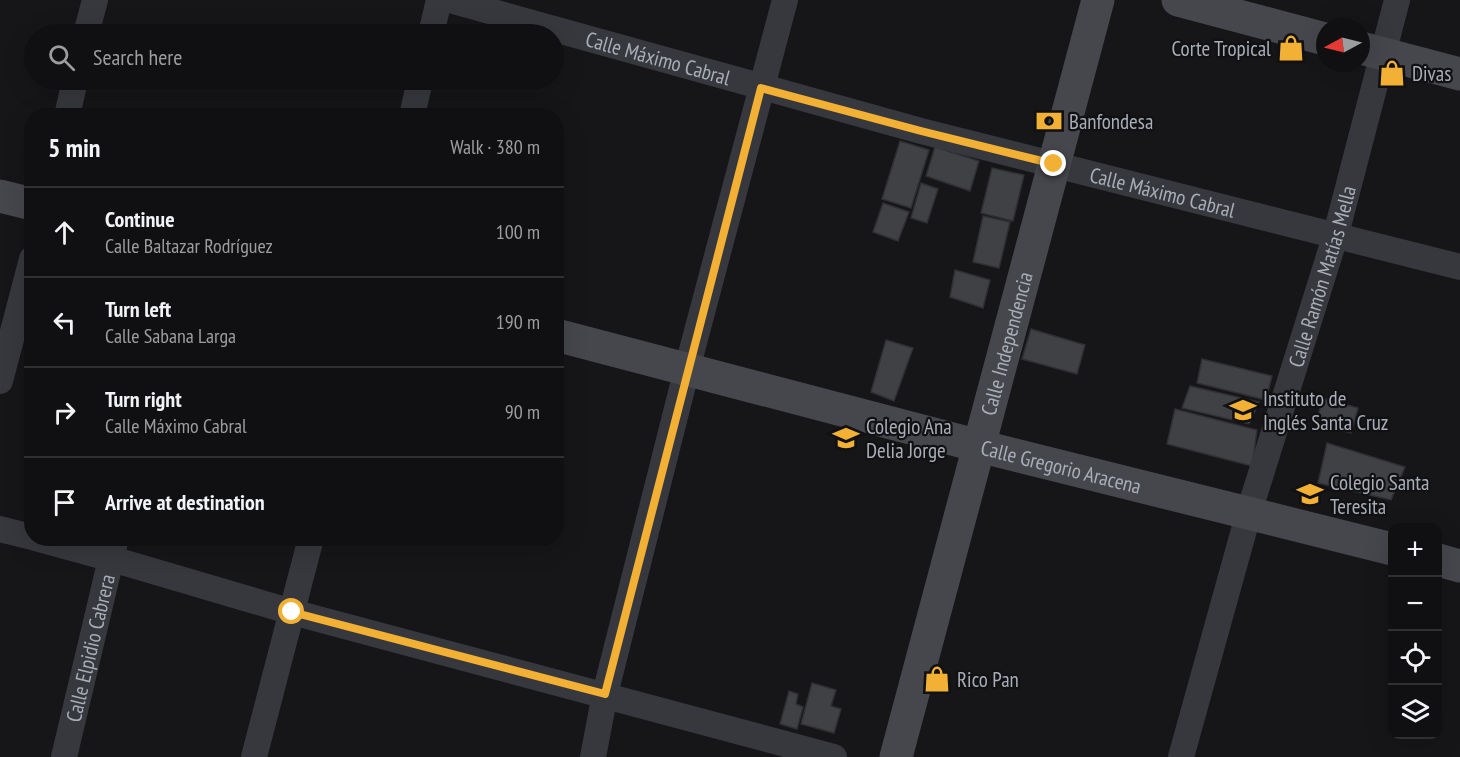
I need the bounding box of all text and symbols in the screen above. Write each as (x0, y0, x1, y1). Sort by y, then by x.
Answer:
north arrow (1316, 18, 1370, 72)
search box (24, 24, 564, 90)
street label: Calle Máximo Cabral (583, 25, 734, 91)
shop icon: Corte Tropical (1276, 33, 1306, 63)
place label: Corte Tropical (1172, 35, 1271, 62)
icon: search (45, 41, 78, 74)
text: Search here (93, 43, 182, 71)
shop icon: Divas (1377, 58, 1407, 88)
place label: Divas (1412, 60, 1451, 87)
bank icon: Banfondesa (1034, 106, 1064, 136)
place label: Banfondesa (1069, 108, 1153, 135)
text: 5 min (48, 131, 101, 164)
text: Walk · 380 m (450, 134, 540, 160)
route end (1040, 150, 1066, 176)
street label: Calle Máximo Cabral (1087, 161, 1238, 223)
street label: Calle Ramón Matías Mella (1282, 183, 1362, 370)
text: Continue (105, 205, 175, 233)
icon: ahead (48, 216, 81, 249)
text: 100 m (496, 219, 540, 245)
text: Calle Baltazar Rodríguez (105, 233, 273, 259)
street label: Calle Independencia (974, 269, 1038, 418)
text: Turn left (105, 295, 171, 323)
icon: left (48, 306, 81, 339)
text: 190 m (496, 309, 540, 335)
text: Calle Sabana Larga (105, 323, 236, 349)
text: Turn right (105, 385, 182, 413)
place label: Instituto de Inglés Santa Cruz (1263, 385, 1388, 436)
school or university icon: Instituto de Inglés Santa Cruz (1228, 395, 1258, 425)
icon: right (48, 396, 81, 429)
text: 90 m (505, 399, 540, 425)
text: Calle Máximo Cabral (105, 413, 247, 439)
place label: Colegio Ana Delia Jorge (866, 413, 952, 464)
school or university icon: Colegio Ana Delia Jorge (831, 423, 861, 453)
street label: Calle Gregorio Aracena (978, 434, 1144, 499)
place label: Colegio Santa Teresita (1330, 469, 1429, 520)
school or university icon: Colegio Santa Teresita (1295, 479, 1325, 509)
icon: arrive (48, 486, 81, 519)
text: Arrive at destination (105, 488, 265, 516)
map controls (1388, 523, 1442, 739)
button: + (1388, 523, 1442, 577)
street label: Calle Elpidio Cabrera (59, 571, 120, 725)
button: − (1388, 577, 1442, 631)
route start (278, 598, 304, 624)
button: locate (1388, 631, 1442, 685)
shop icon: Rico Pan (922, 664, 952, 694)
place label: Rico Pan (957, 666, 1019, 693)
button: layers (1388, 685, 1442, 739)

